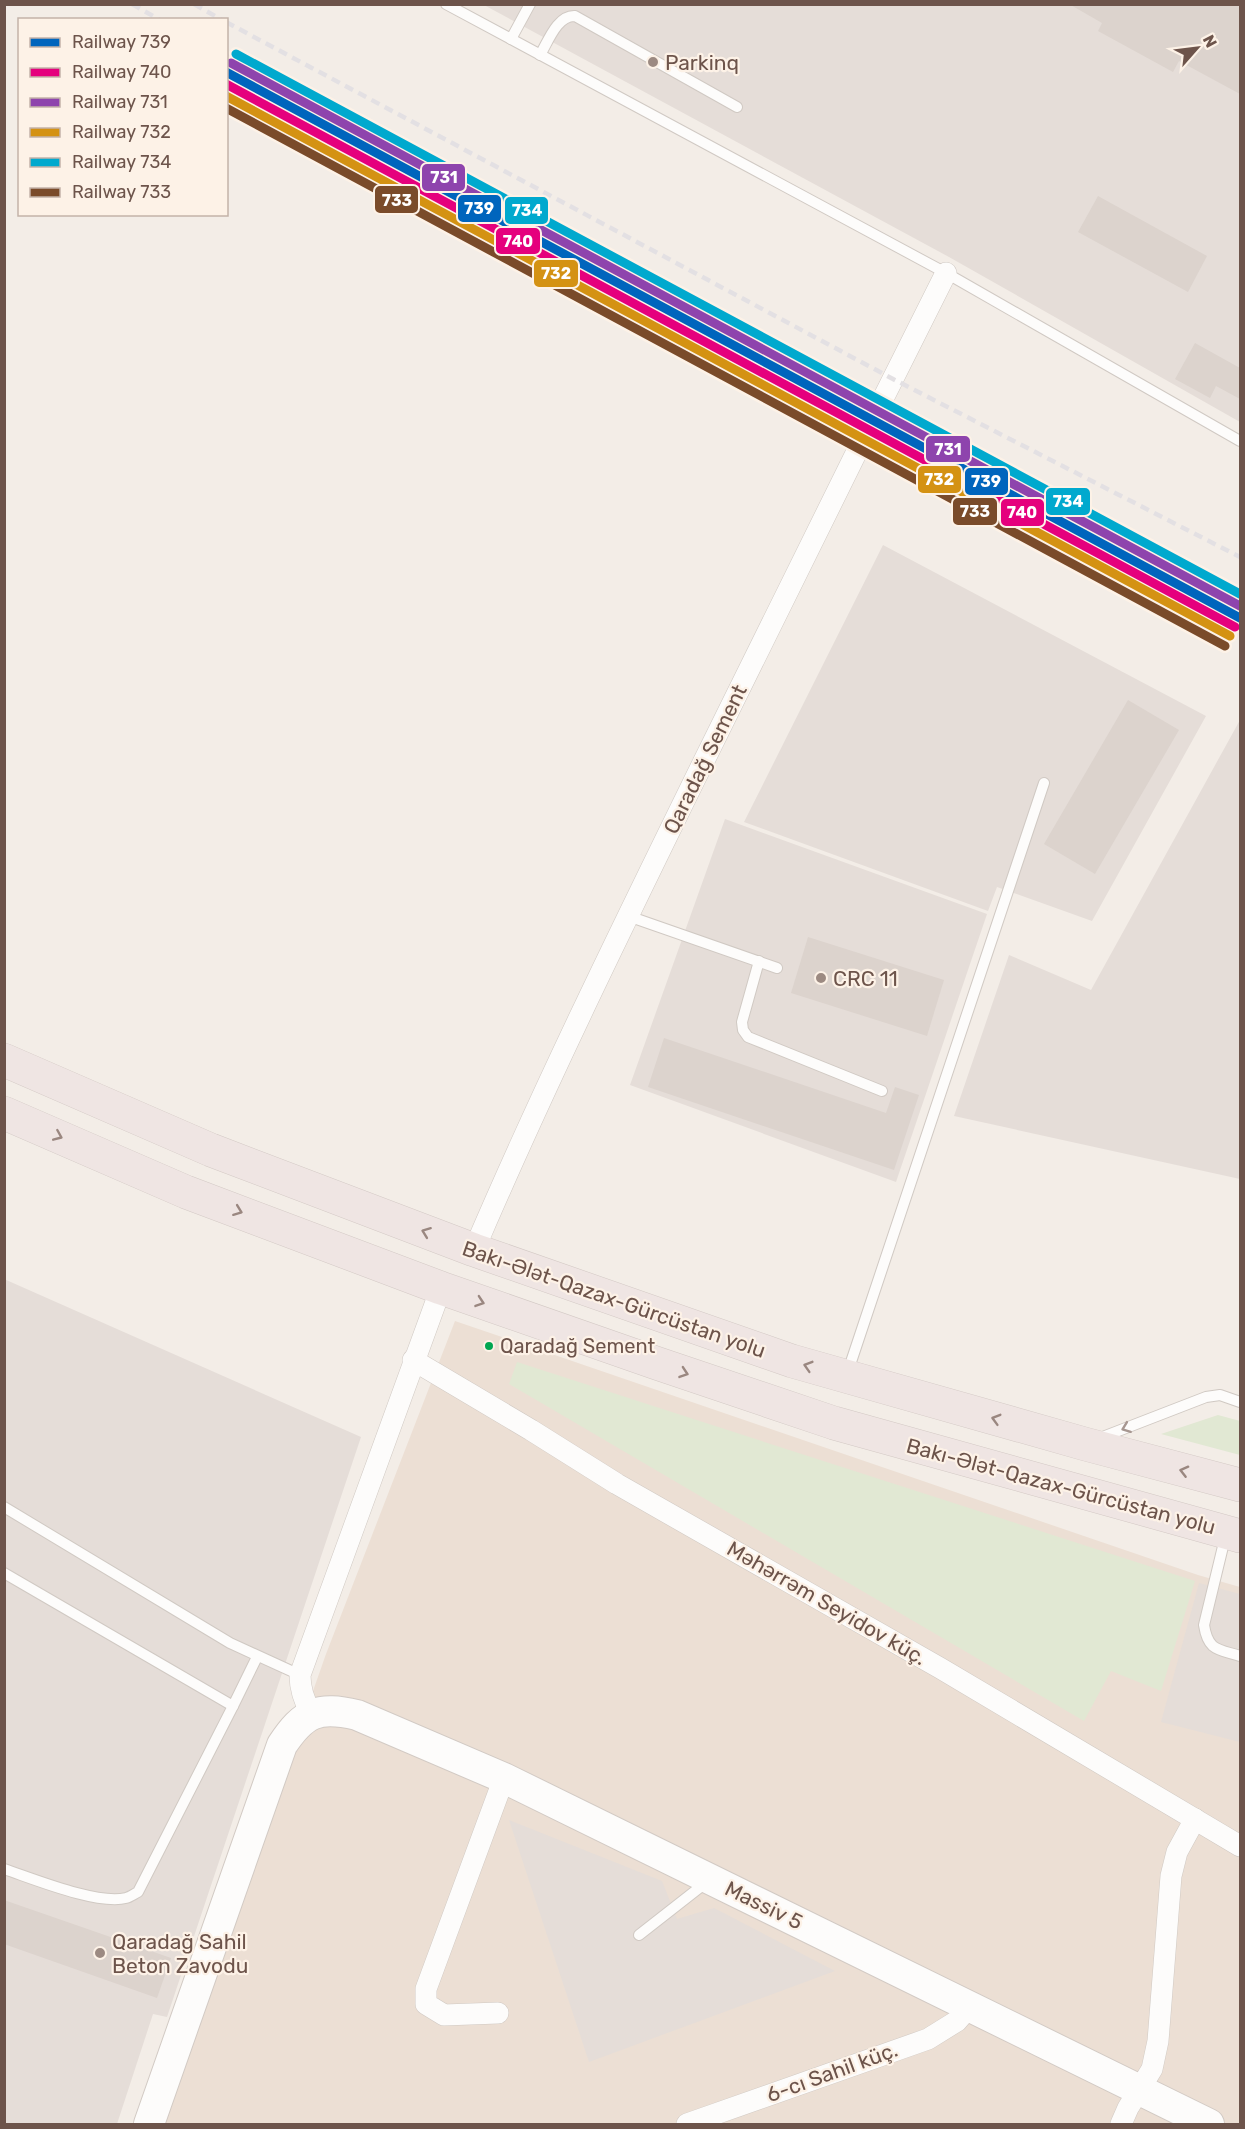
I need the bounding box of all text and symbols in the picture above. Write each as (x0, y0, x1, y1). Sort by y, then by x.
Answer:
legend (18, 18, 228, 216)
north arrow (1167, 18, 1227, 78)
text: Railway 739 (72, 31, 171, 53)
text: N (1199, 32, 1221, 51)
place label: Parkinq (665, 50, 739, 75)
marker: Parkinq (646, 55, 660, 69)
text: Railway 740 (72, 61, 171, 83)
text: Railway 731 (72, 91, 168, 113)
text: Railway 732 (72, 121, 171, 143)
text: Railway 734 (72, 151, 171, 173)
line badge: 731 (421, 163, 466, 192)
text: 731 (430, 168, 458, 187)
text: Railway 733 (72, 181, 171, 203)
line badge: 733 (374, 185, 419, 214)
text: 733 (382, 191, 412, 210)
line badge: 739 (457, 194, 502, 223)
line badge: 734 (504, 196, 549, 225)
text: 739 (464, 199, 494, 218)
text: 734 (512, 201, 542, 220)
line badge: 740 (495, 227, 541, 255)
text: 740 (503, 232, 533, 251)
line badge: 732 (533, 259, 579, 288)
text: 732 (541, 264, 571, 283)
line badge: 731 (925, 435, 971, 463)
text: 731 (934, 440, 962, 459)
line badge: 732 (917, 465, 962, 494)
line badge: 739 (964, 467, 1009, 496)
text: 732 (924, 470, 954, 489)
text: 739 (971, 472, 1001, 491)
line badge: 734 (1045, 487, 1091, 516)
text: 734 (1053, 492, 1083, 511)
line badge: 733 (952, 497, 998, 526)
line badge: 740 (1000, 498, 1045, 527)
text: 733 (960, 502, 990, 521)
text: 740 (1007, 503, 1037, 522)
street label: Qaradağ Sement (658, 680, 752, 838)
place label: CRC 11 (833, 966, 898, 991)
marker: CRC 11 (814, 971, 828, 985)
one-way arrow (52, 1129, 63, 1141)
one-way arrow (232, 1204, 243, 1217)
one-way arrow (421, 1227, 432, 1239)
street label: Bakı-Ələt-Qazax-Gürcüstan yolu (459, 1235, 769, 1363)
one-way arrow (474, 1294, 485, 1307)
place label: Qaradağ Sement (500, 1334, 655, 1358)
marker: Qaradağ Sement (483, 1340, 495, 1352)
one-way arrow (803, 1361, 814, 1373)
one-way arrow (678, 1366, 689, 1378)
one-way arrow (991, 1414, 1002, 1426)
one-way arrow (1121, 1421, 1132, 1433)
street label: Bakı-Ələt-Qazax-Gürcüstan yolu (904, 1433, 1218, 1539)
one-way arrow (1179, 1465, 1189, 1478)
street label: Məhərrəm Seyidov küç. (723, 1536, 931, 1670)
street label: Massiv 5 (721, 1875, 807, 1935)
place label: Qaradağ Sahil Beton Zavodu (112, 1929, 248, 1978)
marker: Qaradağ Sahil Beton Zavodu (93, 1946, 107, 1960)
street label: 6-cı Sahil küç. (763, 2037, 901, 2107)

